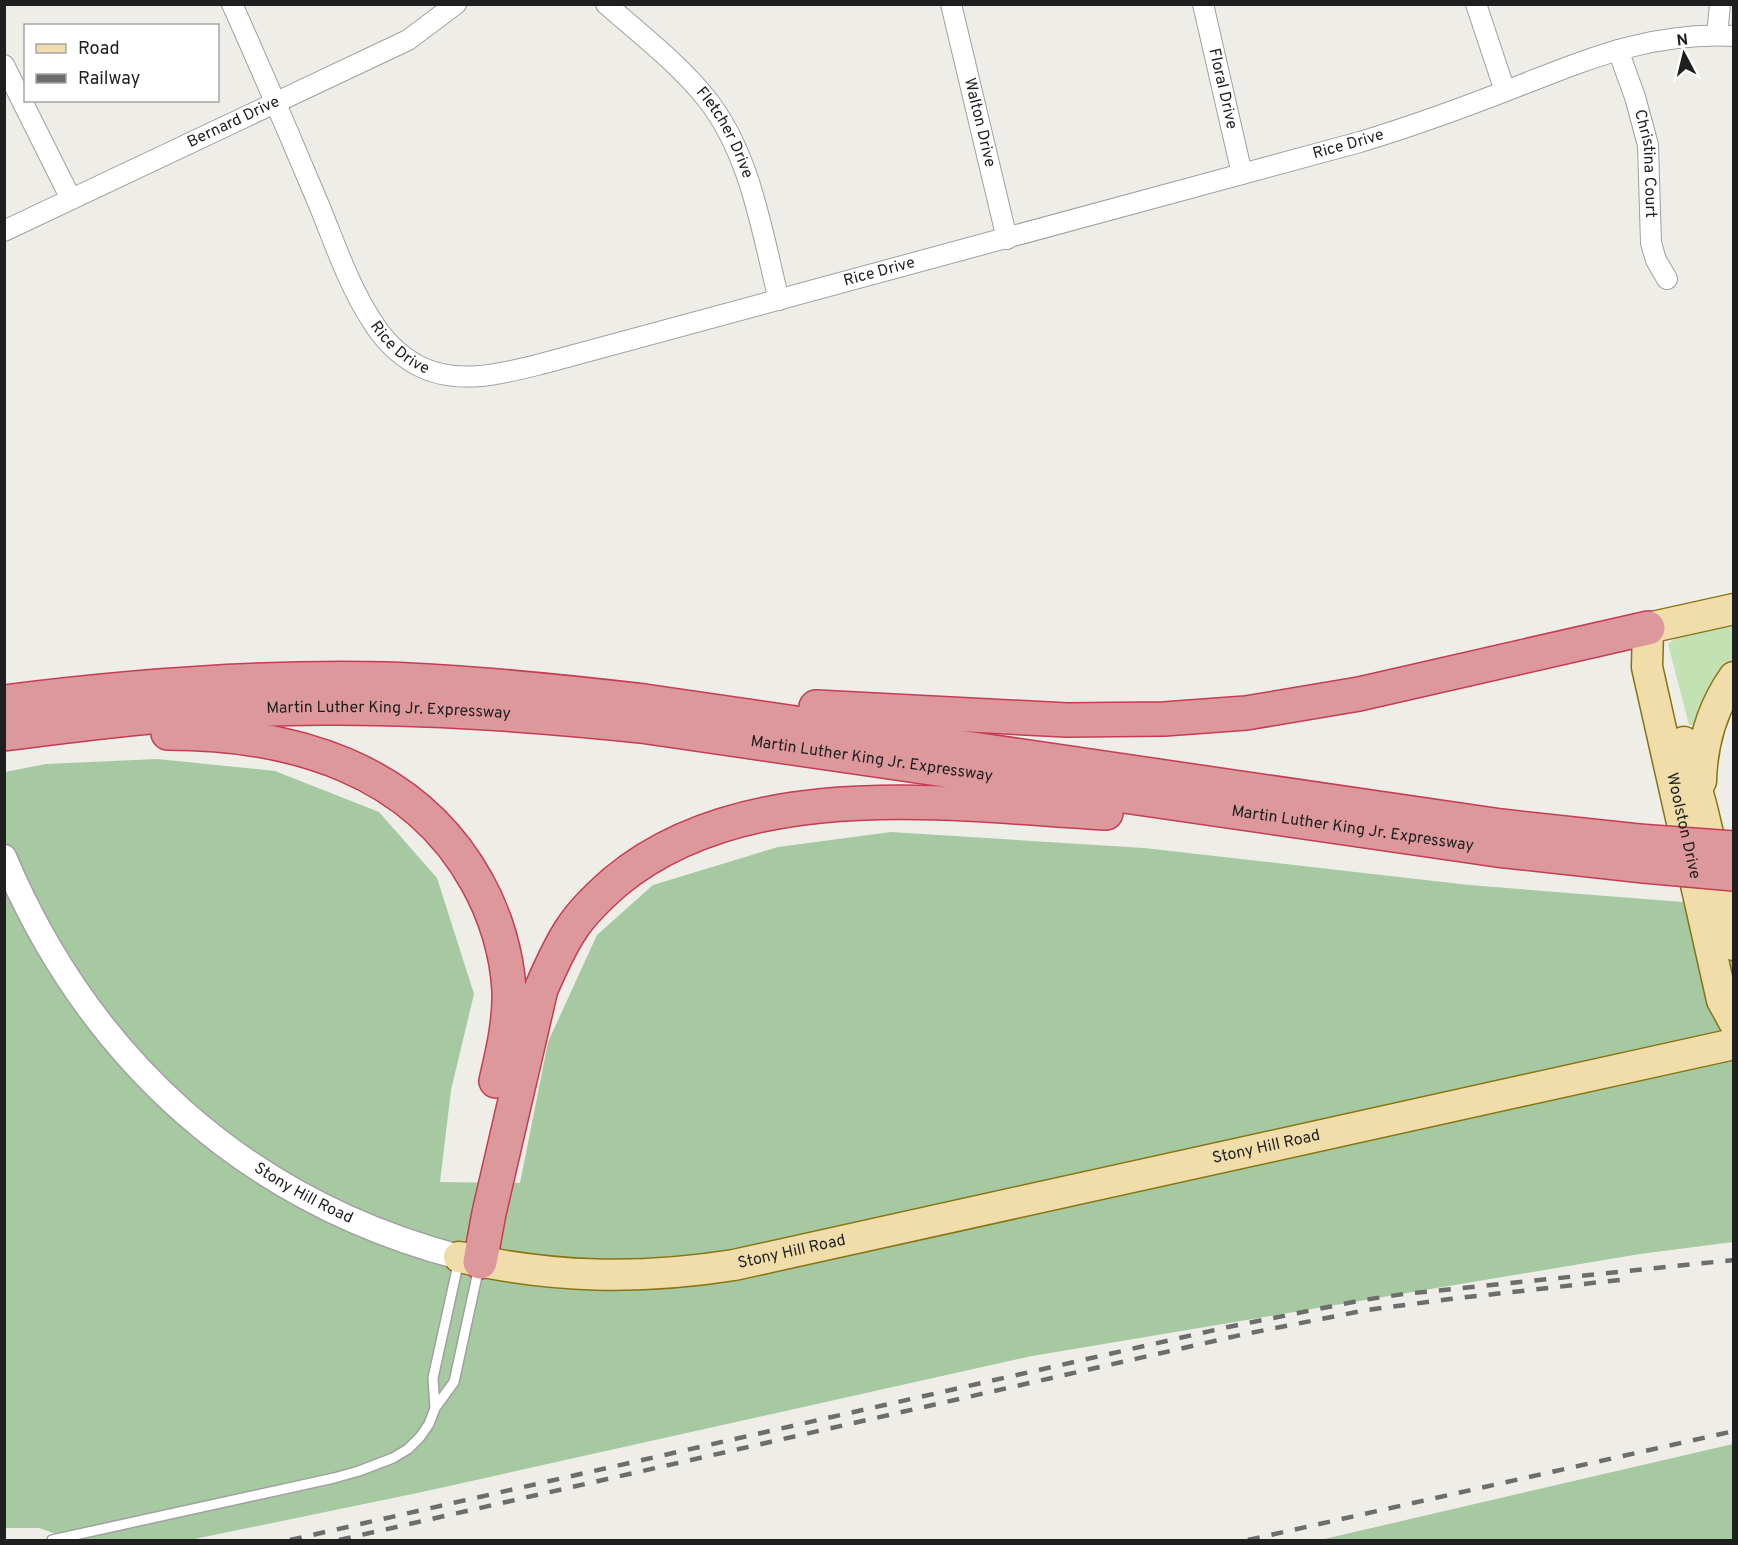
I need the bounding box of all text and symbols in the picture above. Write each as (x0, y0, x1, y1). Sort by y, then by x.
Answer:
legend (24, 24, 219, 102)
north arrow (1654, 24, 1714, 84)
text: N (1675, 30, 1689, 52)
text: Road (78, 38, 120, 61)
street label: Floral Drive (1204, 46, 1241, 131)
text: Railway (78, 68, 140, 91)
street label: Walton Drive (959, 76, 1000, 169)
street label: Fletcher Drive (691, 83, 757, 181)
street label: Bernard Drive (184, 92, 283, 153)
street label: Christina Court (1629, 107, 1660, 218)
street label: Rice Drive (1311, 125, 1387, 164)
street label: Rice Drive (841, 253, 917, 292)
street label: Rice Drive (365, 318, 432, 379)
street label: Martin Luther King Jr. Expressway (266, 698, 512, 724)
street label: Martin Luther King Jr. Expressway (749, 732, 994, 787)
street label: Woolston Drive (1661, 771, 1704, 881)
street label: Martin Luther King Jr. Expressway (1230, 802, 1475, 857)
street label: Stony Hill Road (1211, 1126, 1322, 1169)
street label: Stony Hill Road (250, 1159, 356, 1229)
street label: Stony Hill Road (736, 1231, 848, 1274)

